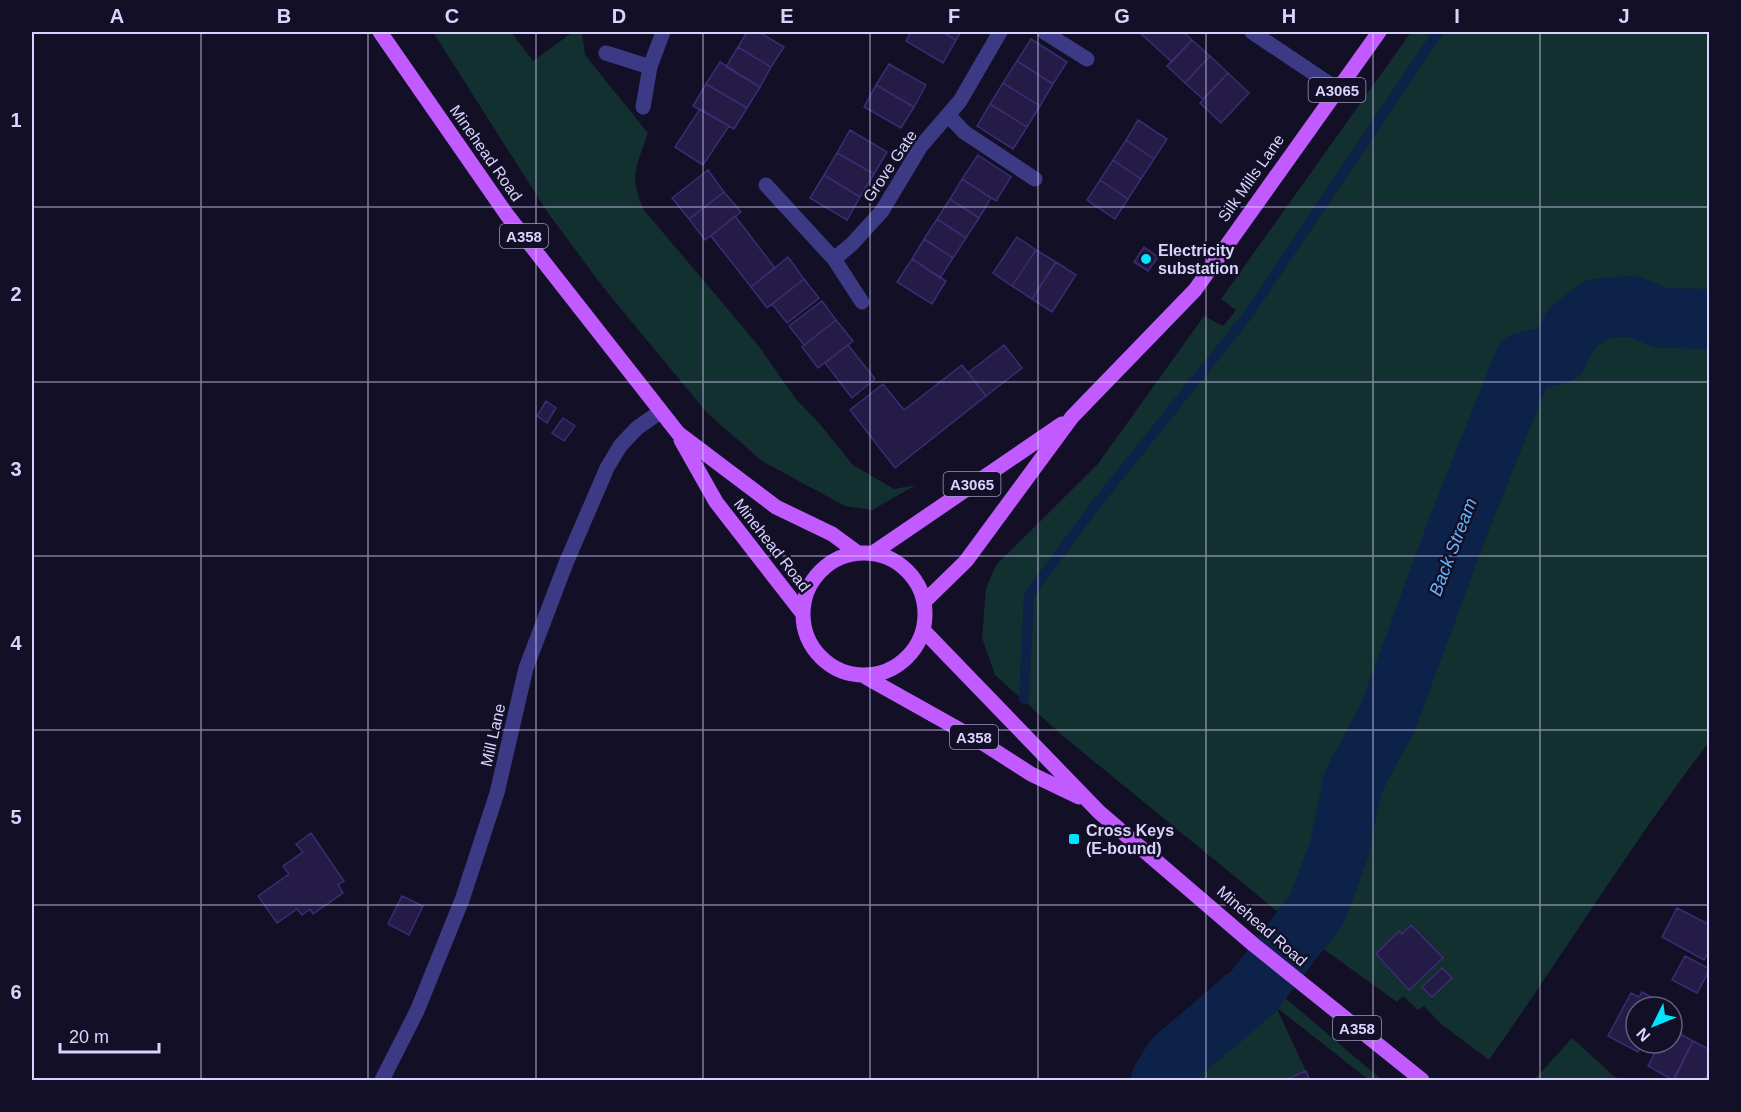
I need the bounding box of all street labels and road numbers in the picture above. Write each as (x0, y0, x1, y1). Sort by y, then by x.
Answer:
road number: A3065 (1308, 78, 1366, 102)
street label: Minehead Road (447, 102, 525, 204)
street label: Grove Gate (860, 127, 920, 205)
street label: Silk Mills Lane (1215, 131, 1287, 225)
road number: A358 (500, 224, 548, 248)
road number: A3065 (944, 472, 1000, 496)
street label: Minehead Road (731, 495, 813, 595)
street label: Mill Lane (478, 702, 509, 768)
road number: A358 (950, 725, 998, 749)
street label: Minehead Road (1214, 883, 1310, 969)
road number: A358 (1333, 1016, 1381, 1040)

